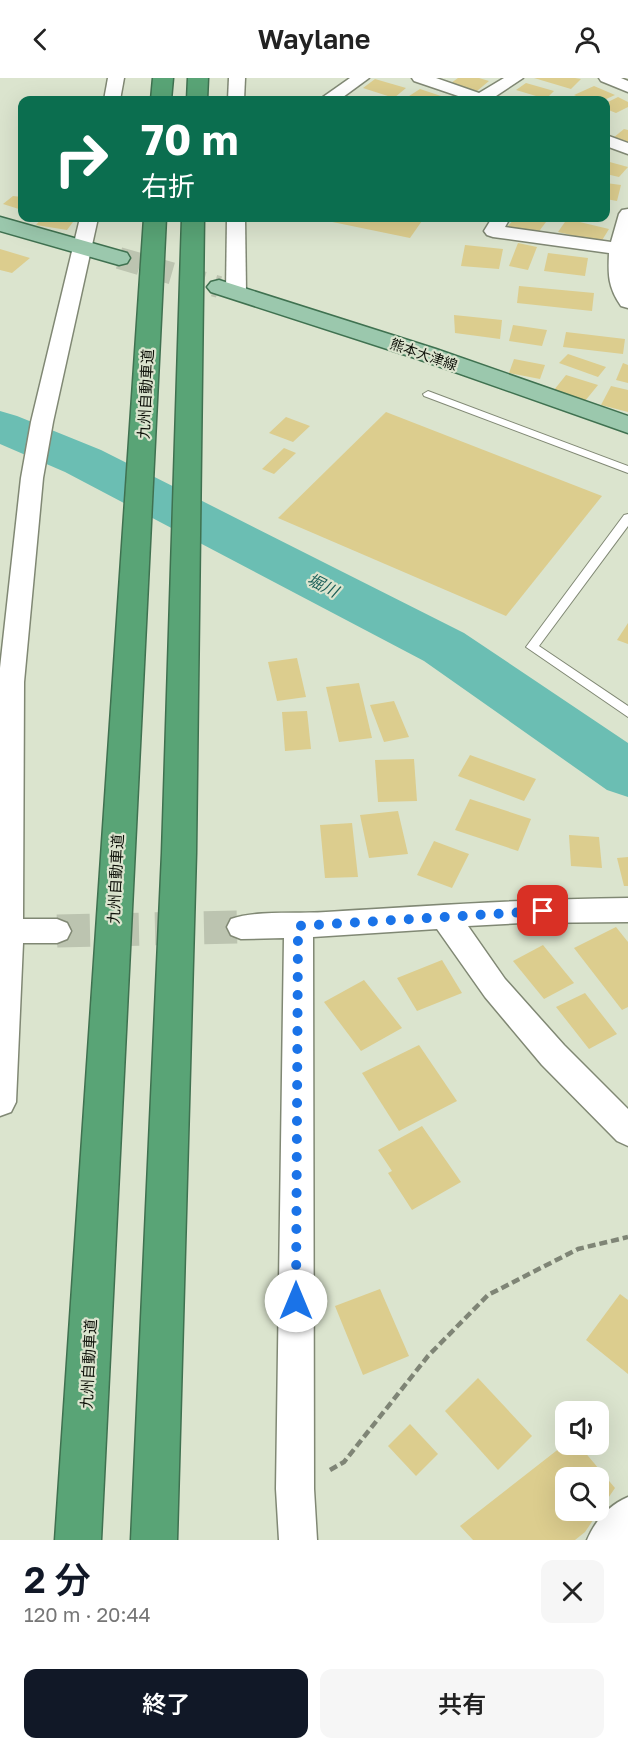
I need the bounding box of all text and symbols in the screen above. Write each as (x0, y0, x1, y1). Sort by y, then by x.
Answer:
icon: back (24, 23, 57, 56)
text: Waylane (258, 23, 370, 55)
icon: person (571, 23, 604, 56)
text: 70 m (141, 114, 238, 164)
icon: right (42, 120, 120, 198)
text: 右折 (141, 170, 195, 202)
street label: 熊本大津線 (388, 335, 460, 373)
street label: 九州自動車道 (134, 349, 156, 439)
water label: 堀川 (304, 569, 344, 602)
street label: 九州自動車道 (104, 834, 126, 924)
pin (517, 885, 568, 936)
icon: arrive (526, 894, 559, 927)
position arrow (264, 1269, 328, 1333)
street label: 九州自動車道 (77, 1319, 99, 1409)
map controls (555, 1401, 609, 1521)
button: sound (555, 1401, 609, 1455)
button: search (555, 1467, 609, 1521)
text: 2 分 (24, 1558, 91, 1601)
button: close (541, 1560, 604, 1623)
text: 120 m · 20:44 (24, 1602, 151, 1626)
button: 終了 (24, 1669, 308, 1738)
button: 共有 (320, 1669, 604, 1738)

